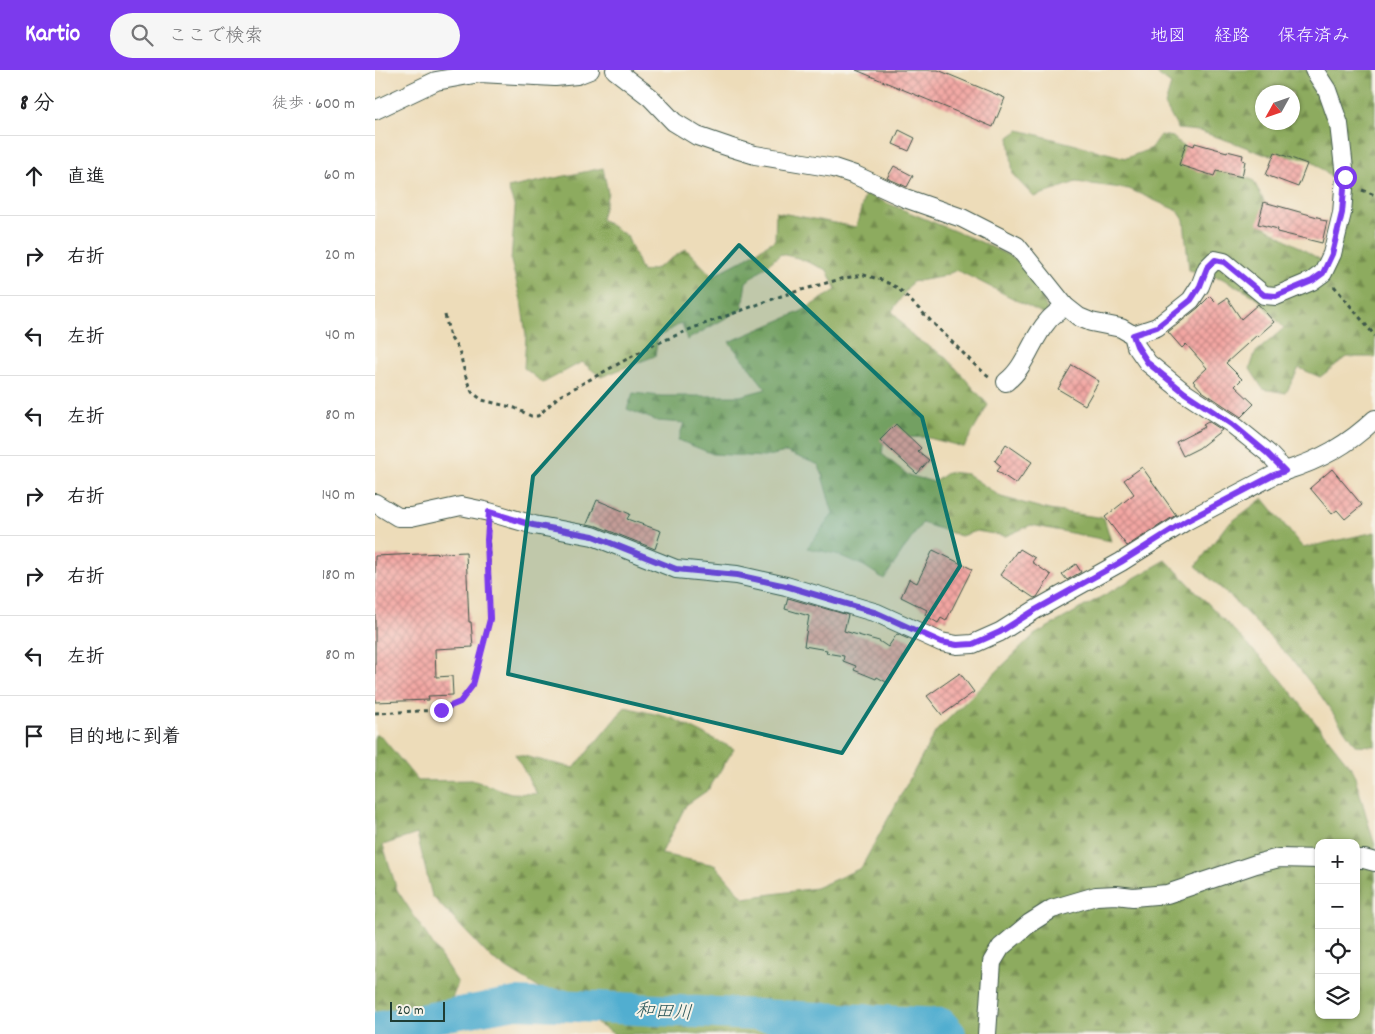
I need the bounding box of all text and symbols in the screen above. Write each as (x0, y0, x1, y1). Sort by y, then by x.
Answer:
search box (110, 13, 460, 58)
text: Kartio (25, 18, 80, 52)
icon: search (128, 21, 156, 49)
text: ここで検索 (168, 24, 263, 51)
text: 地図 (1150, 25, 1186, 50)
text: 経路 (1214, 25, 1250, 50)
text: 保存済み (1278, 25, 1350, 50)
north arrow (1255, 85, 1300, 130)
text: 8 分 (20, 90, 54, 120)
text: 徒歩 · 600 m (272, 93, 355, 116)
icon: ahead (20, 162, 48, 190)
text: 60 m (324, 164, 355, 187)
text: 直進 (67, 165, 105, 192)
route start (1334, 166, 1357, 189)
icon: right (20, 242, 48, 270)
text: 20 m (325, 244, 355, 267)
text: 右折 (67, 245, 105, 272)
icon: left (20, 322, 48, 350)
text: 40 m (325, 324, 355, 347)
text: 左折 (67, 325, 105, 352)
icon: left (20, 402, 48, 430)
text: 80 m (325, 404, 355, 427)
text: 左折 (67, 405, 105, 432)
icon: right (20, 482, 48, 510)
text: 140 m (321, 484, 355, 507)
text: 右折 (67, 485, 105, 512)
icon: right (20, 562, 48, 590)
text: 180 m (322, 564, 355, 587)
text: 右折 (67, 565, 105, 592)
icon: left (20, 642, 48, 670)
text: 80 m (325, 644, 355, 667)
text: 左折 (67, 645, 105, 672)
route end (430, 699, 453, 722)
icon: arrive (20, 722, 48, 750)
text: 目的地に到着 (67, 725, 181, 752)
map controls (1315, 839, 1360, 1019)
button: + (1315, 839, 1360, 884)
button: − (1315, 884, 1360, 929)
button: locate (1315, 929, 1360, 974)
button: layers (1315, 974, 1360, 1019)
scale bar (390, 999, 445, 1022)
water label: 和田川 (635, 999, 693, 1028)
text: 20 m (397, 1001, 424, 1021)

